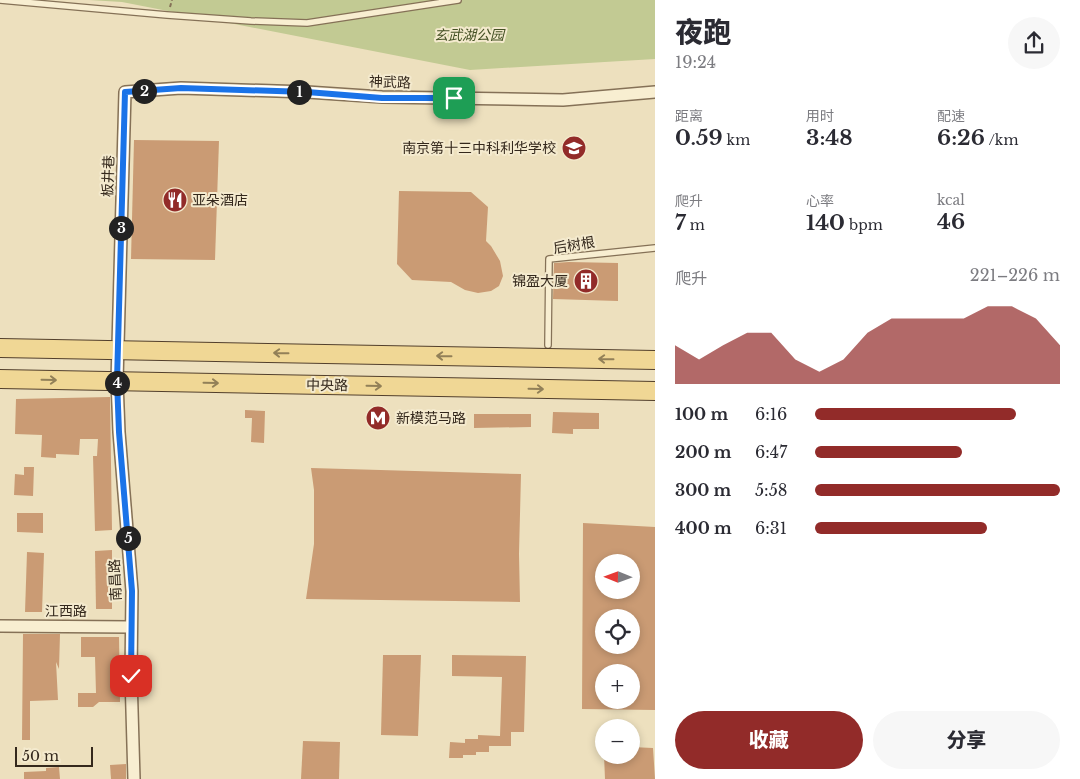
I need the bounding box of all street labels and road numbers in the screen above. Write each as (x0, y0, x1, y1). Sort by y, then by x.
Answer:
street label: 神武路 (369, 72, 411, 92)
street label: 板井巷 (98, 155, 118, 197)
street label: 后树根 (552, 233, 596, 257)
street label: 中央路 (306, 376, 348, 394)
street label: 南昌路 (105, 559, 125, 601)
street label: 江西路 (45, 602, 87, 620)

